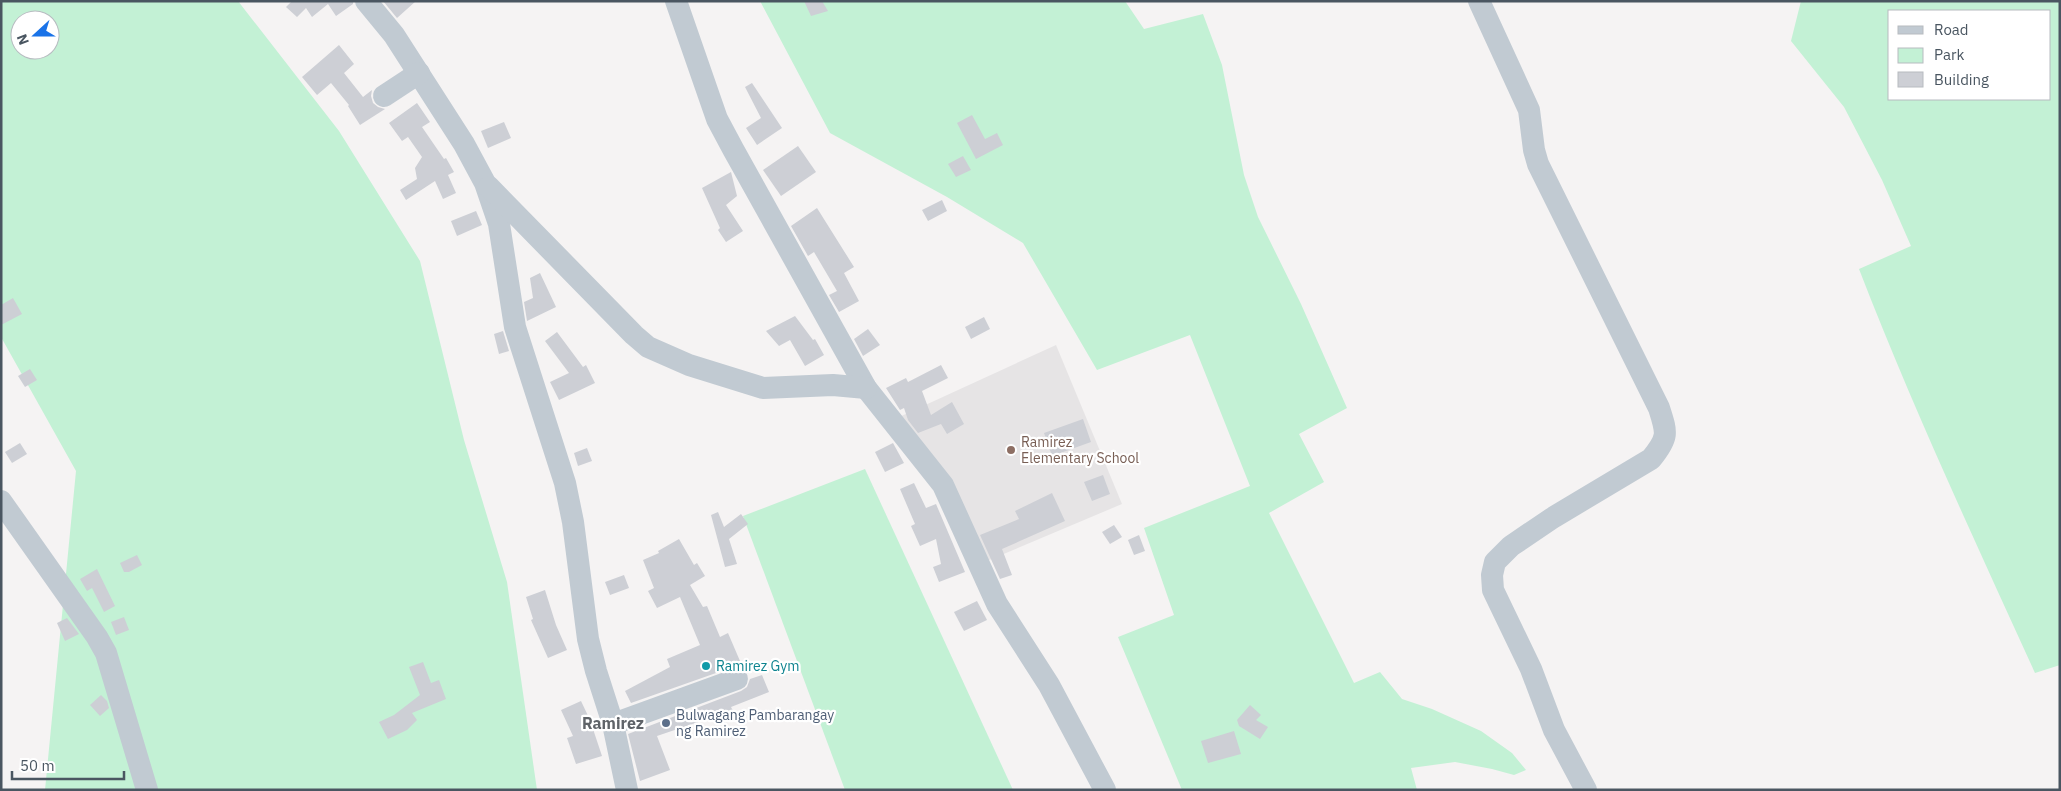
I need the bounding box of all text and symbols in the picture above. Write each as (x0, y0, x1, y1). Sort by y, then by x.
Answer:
north arrow (10, 10, 60, 60)
legend (1888, 10, 2051, 100)
text: Road (1934, 20, 1969, 39)
text: N (13, 32, 33, 48)
text: Park (1934, 45, 1964, 64)
text: Building (1934, 70, 1989, 89)
place label: Ramirez Elementary School (1021, 433, 1139, 467)
marker: Ramirez Elementary School (1005, 444, 1017, 456)
place label: Ramirez Gym (716, 657, 799, 675)
marker: Ramirez Gym (700, 660, 712, 672)
place label: Bulwagang Pambarangay ng Ramirez (676, 706, 834, 740)
district label: Ramirez (582, 713, 644, 733)
marker: Bulwagang Pambarangay ng Ramirez (660, 717, 672, 729)
scale bar (12, 748, 125, 780)
text: 50 m (20, 756, 55, 775)

